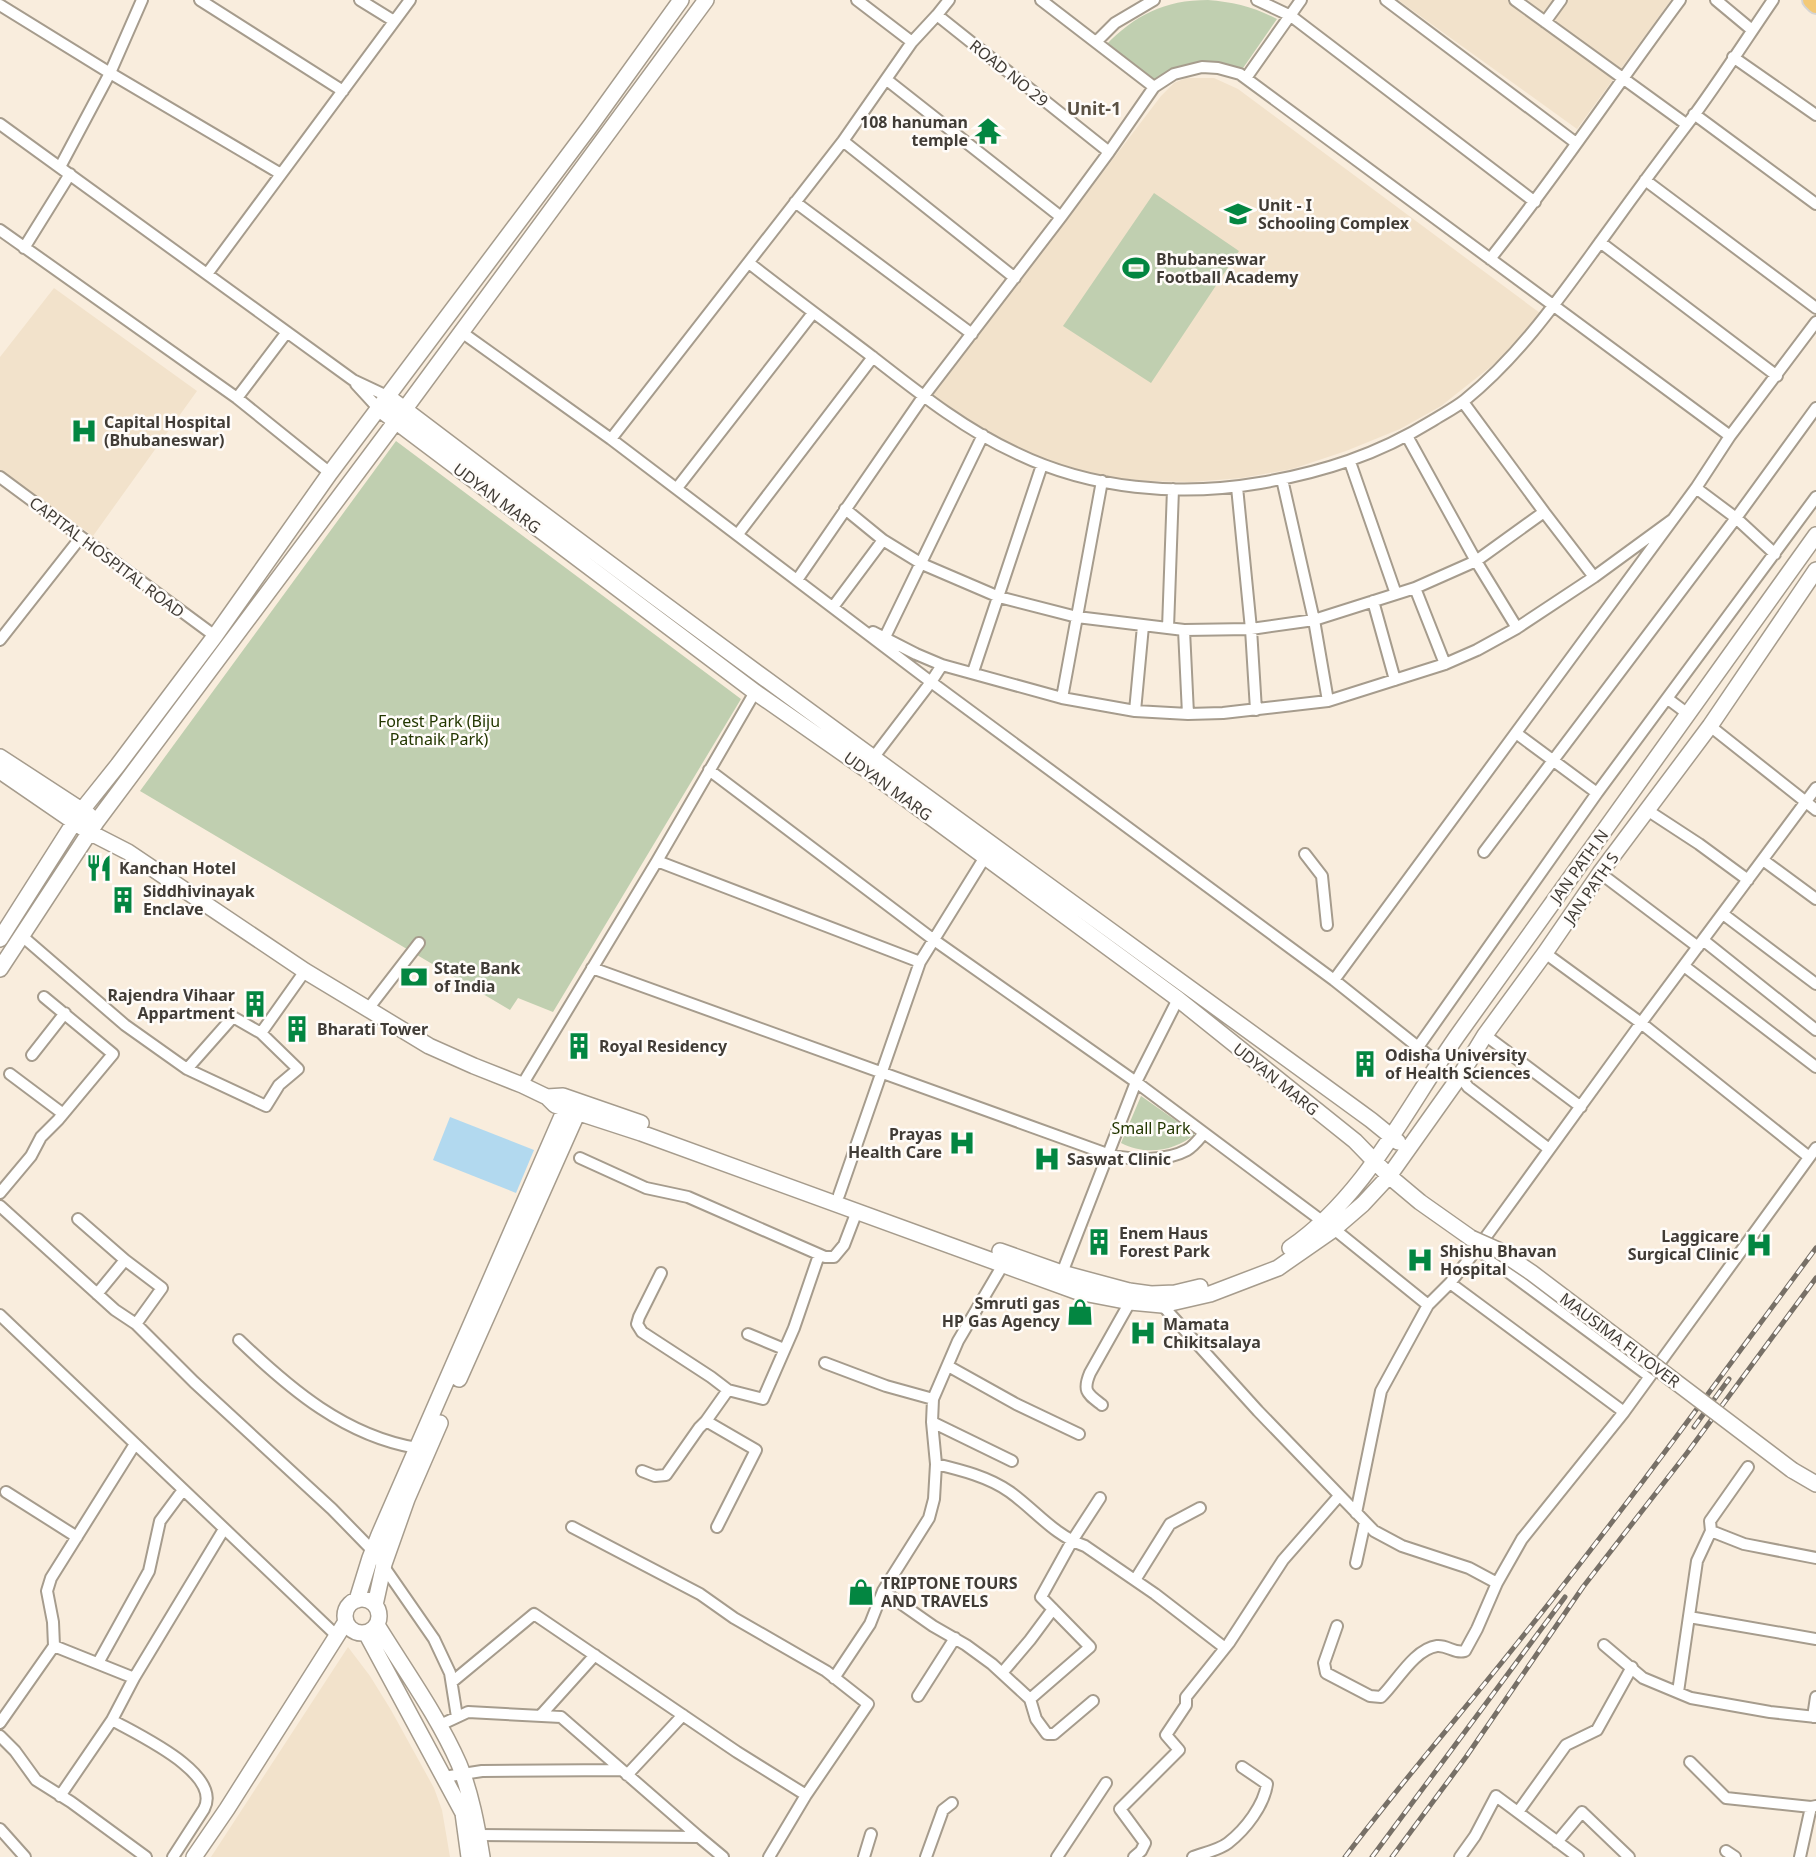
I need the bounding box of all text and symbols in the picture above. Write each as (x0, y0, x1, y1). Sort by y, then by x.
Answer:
street label: ROAD NO 29 (965, 34, 1053, 112)
district label: Unit-1 (1067, 96, 1121, 120)
place label: 108 hanuman temple (860, 111, 968, 151)
temple icon: 108 hanuman temple (973, 116, 1003, 146)
place label: Unit - I Schooling Complex (1258, 194, 1410, 234)
school or university icon: Unit - I Schooling Complex (1223, 199, 1253, 229)
place label: Bhubaneswar Football Academy (1156, 248, 1299, 288)
sports icon: Bhubaneswar Football Academy (1121, 253, 1151, 283)
place label: Capital Hospital (Bhubaneswar) (104, 411, 231, 451)
hospital icon: Capital Hospital (Bhubaneswar) (69, 416, 99, 446)
street label: UDYAN MARG (449, 458, 545, 538)
street label: CAPITAL HOSPITAL ROAD (25, 491, 189, 623)
park label: Forest Park (Biju Patnaik Park) (378, 710, 500, 750)
street label: UDYAN MARG (839, 746, 937, 826)
street label: JAN PATH N (1544, 825, 1613, 909)
street label: JAN PATH S (1557, 848, 1624, 930)
restaurant icon: Kanchan Hotel (84, 853, 114, 883)
place label: Kanchan Hotel (119, 857, 236, 879)
place label: Siddhivinayak Enclave (143, 880, 255, 920)
building icon: Siddhivinayak Enclave (108, 885, 138, 915)
place label: State Bank of India (434, 957, 521, 997)
bank icon: State Bank of India (399, 962, 429, 992)
place label: Rajendra Vihaar Appartment (108, 984, 235, 1024)
building icon: Rajendra Vihaar Appartment (240, 989, 270, 1019)
building icon: Bharati Tower (282, 1014, 312, 1044)
place label: Bharati Tower (317, 1018, 428, 1040)
building icon: Royal Residency (564, 1031, 594, 1061)
place label: Royal Residency (599, 1035, 728, 1057)
street label: UDYAN MARG (1229, 1038, 1323, 1120)
place label: Odisha University of Health Sciences (1385, 1044, 1531, 1084)
building icon: Odisha University of Health Sciences (1350, 1049, 1380, 1079)
park label: Small Park (1112, 1117, 1191, 1139)
place label: Prayas Health Care (848, 1123, 942, 1163)
hospital icon: Prayas Health Care (947, 1128, 977, 1158)
hospital icon: Saswat Clinic (1032, 1144, 1062, 1174)
place label: Saswat Clinic (1067, 1148, 1171, 1170)
place label: Enem Haus Forest Park (1119, 1222, 1210, 1262)
place label: Laggicare Surgical Clinic (1628, 1225, 1739, 1265)
building icon: Enem Haus Forest Park (1084, 1227, 1114, 1257)
hospital icon: Laggicare Surgical Clinic (1744, 1230, 1774, 1260)
place label: Shishu Bhavan Hospital (1440, 1240, 1557, 1280)
hospital icon: Shishu Bhavan Hospital (1405, 1245, 1435, 1275)
street label: MAUSIMA FLYOVER (1555, 1288, 1685, 1393)
place label: Smruti gas HP Gas Agency (942, 1292, 1061, 1332)
shop icon: Smruti gas HP Gas Agency (1065, 1297, 1095, 1327)
place label: Mamata Chikitsalaya (1163, 1313, 1261, 1353)
hospital icon: Mamata Chikitsalaya (1128, 1318, 1158, 1348)
place label: TRIPTONE TOURS AND TRAVELS (881, 1572, 1018, 1612)
shop icon: TRIPTONE TOURS AND TRAVELS (846, 1577, 876, 1607)

